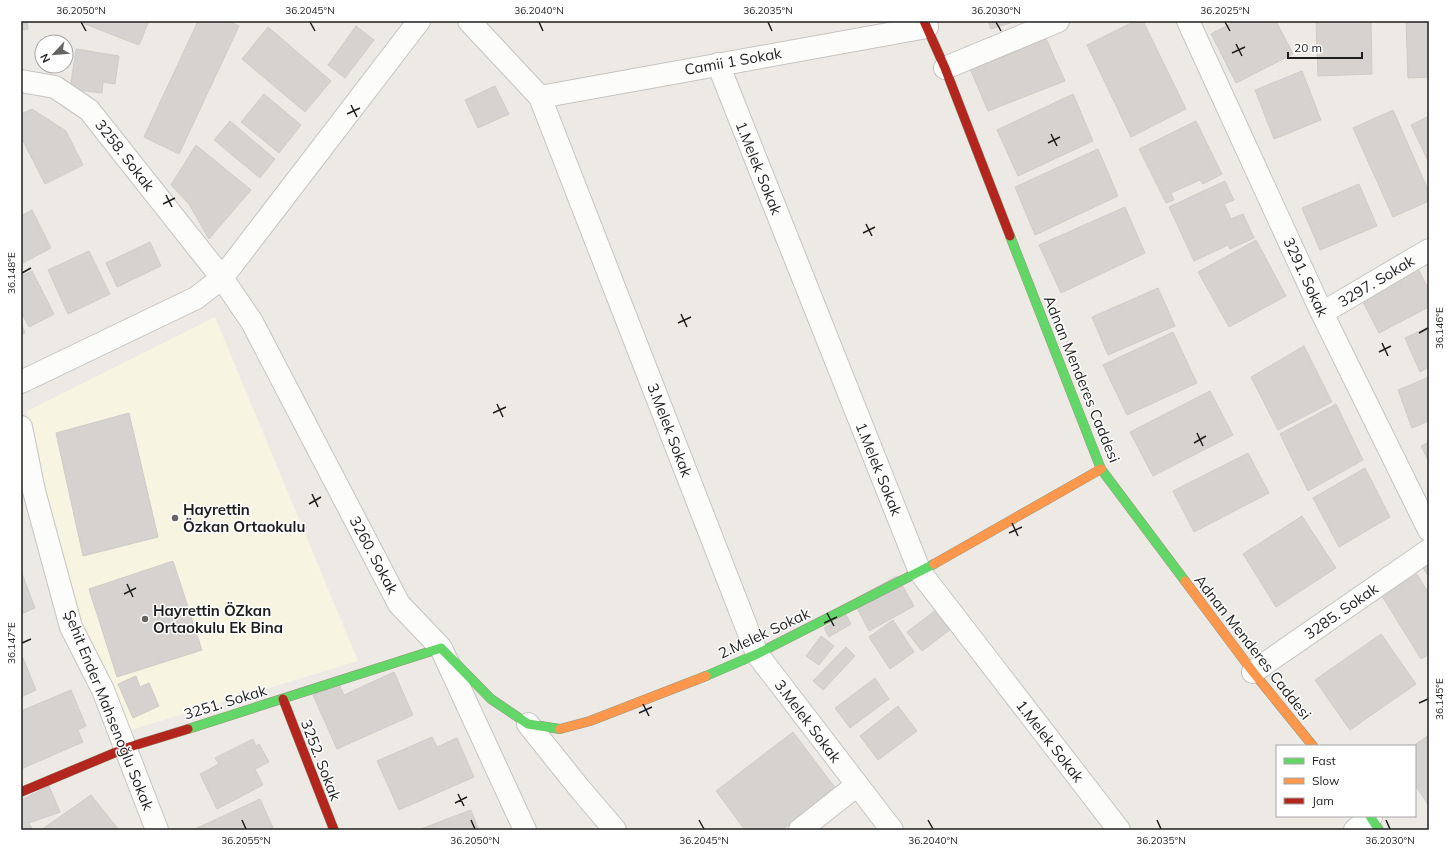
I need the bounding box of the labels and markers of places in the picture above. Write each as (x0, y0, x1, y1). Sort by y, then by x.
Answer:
place label: Hayrettin Özkan Ortaokulu (183, 500, 305, 536)
marker: Hayrettin Özkan Ortaokulu (170, 513, 180, 523)
place label: Hayrettin ÖZkan Ortaokulu Ek Bina (153, 601, 283, 637)
marker: Hayrettin ÖZkan Ortaokulu Ek Bina (140, 614, 150, 624)

